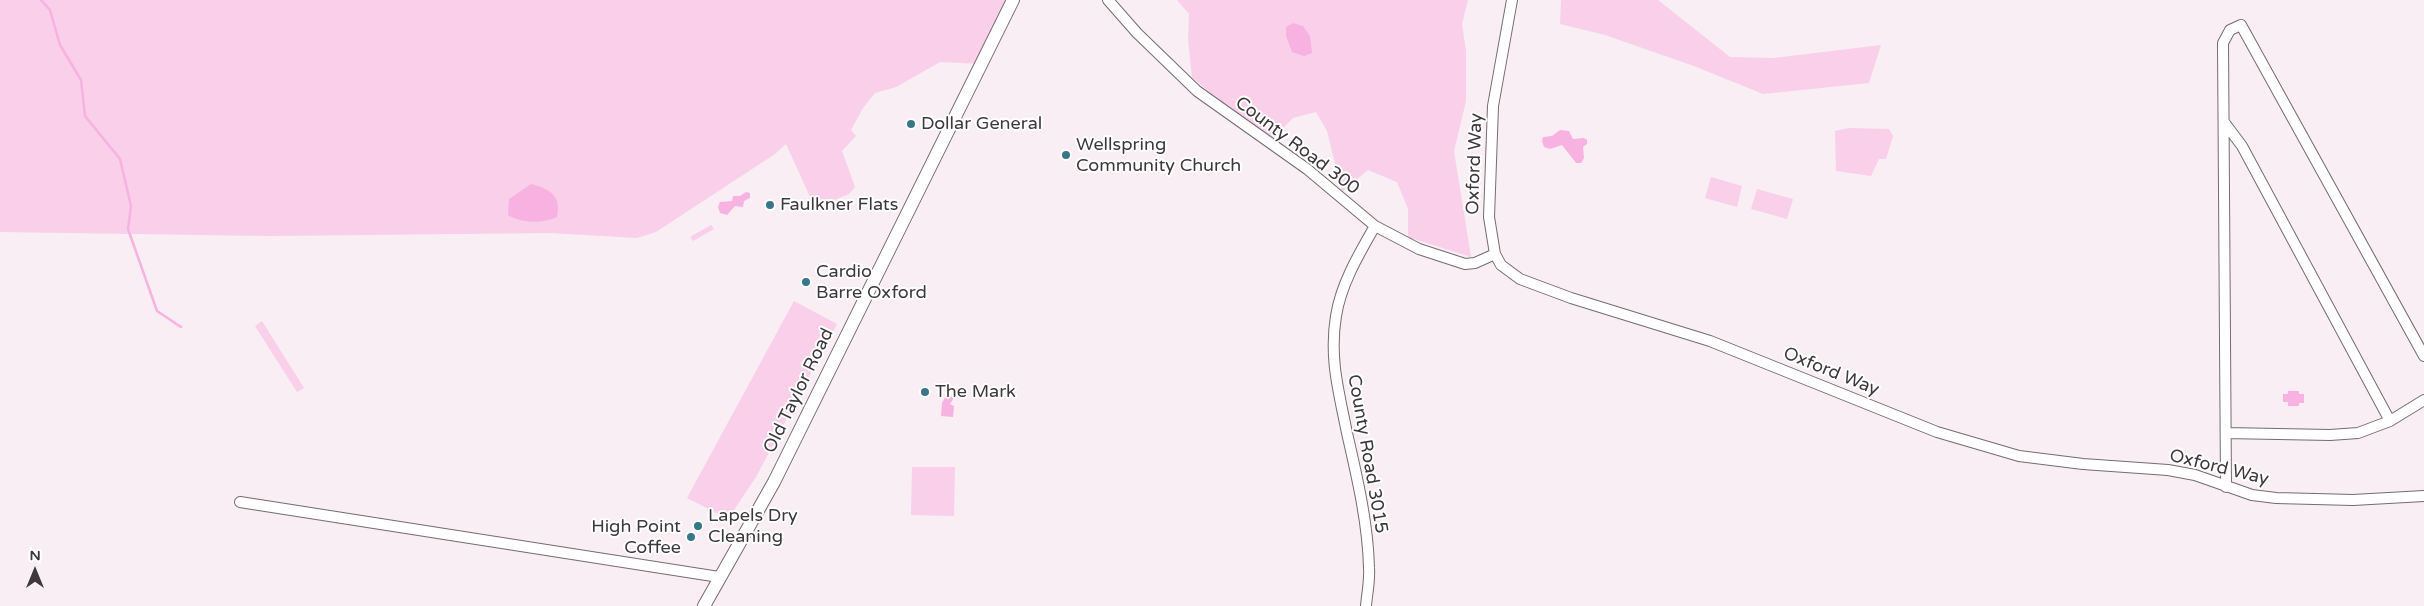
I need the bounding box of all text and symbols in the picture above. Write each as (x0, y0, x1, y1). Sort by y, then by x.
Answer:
street label: County Road 300 (1231, 92, 1363, 200)
place label: Dollar General (921, 113, 1042, 135)
street label: Oxford Way (1462, 113, 1488, 215)
marker: Dollar General (905, 118, 917, 130)
place label: Wellspring Community Church (1076, 134, 1241, 176)
marker: Wellspring Community Church (1060, 149, 1072, 161)
place label: Faulkner Flats (780, 194, 898, 216)
marker: Faulkner Flats (764, 199, 776, 211)
place label: Cardio Barre Oxford (816, 261, 927, 304)
marker: Cardio Barre Oxford (800, 276, 812, 288)
street label: Old Taylor Road (759, 325, 839, 457)
street label: Oxford Way (1780, 343, 1882, 401)
street label: County Road 3015 (1342, 373, 1392, 535)
place label: The Mark (935, 381, 1016, 403)
marker: The Mark (919, 386, 931, 398)
street label: Oxford Way (2167, 445, 2271, 491)
place label: Lapels Dry Cleaning (708, 505, 798, 548)
place label: High Point Coffee (591, 516, 681, 558)
marker: Lapels Dry Cleaning (692, 520, 704, 532)
marker: High Point Coffee (685, 531, 697, 543)
north arrow (10, 546, 60, 596)
text: N (29, 547, 41, 564)

